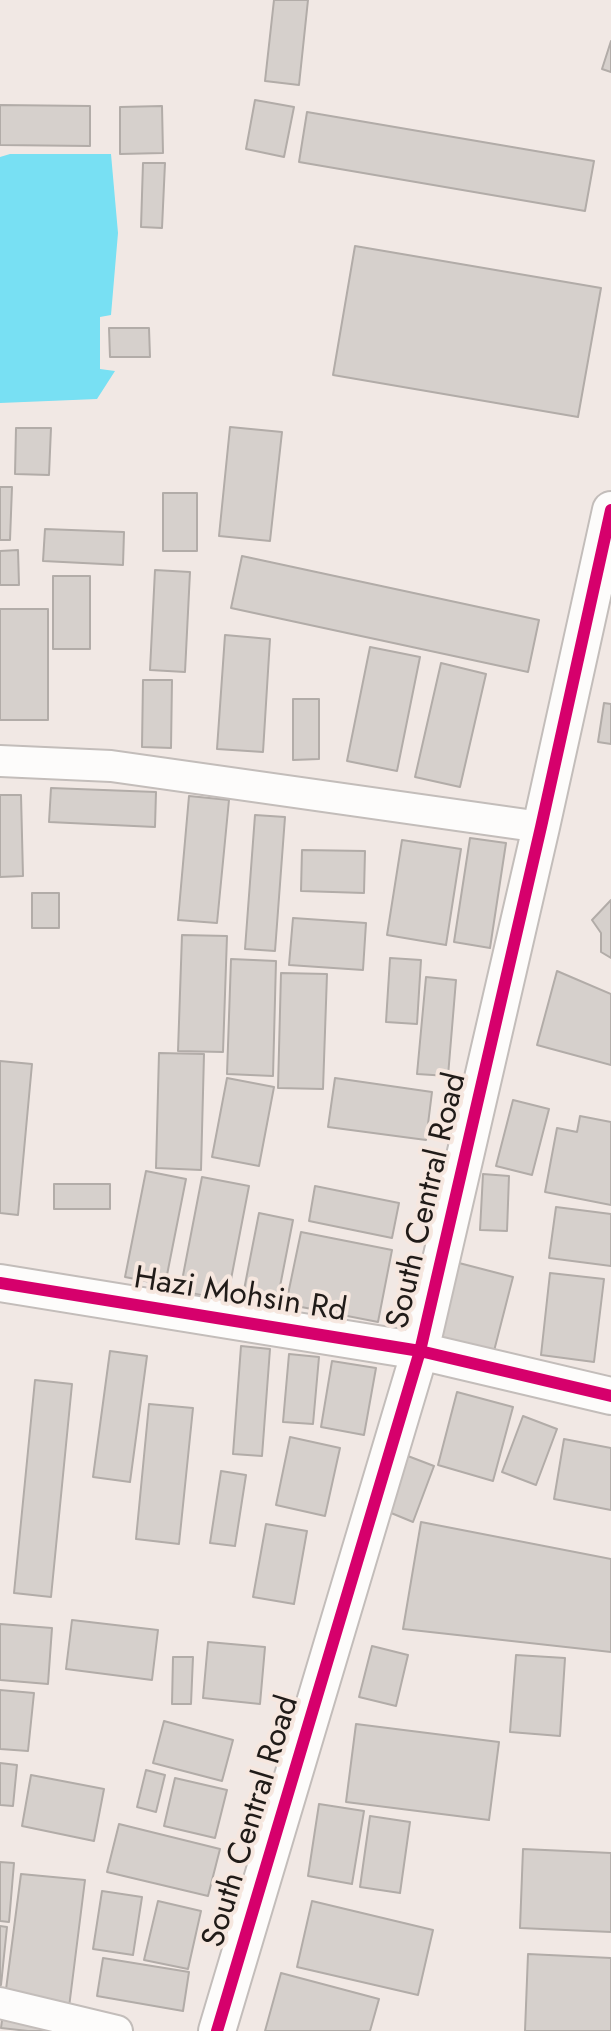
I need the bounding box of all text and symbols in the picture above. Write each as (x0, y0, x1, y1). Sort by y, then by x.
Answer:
street label: South Central Road (380, 1069, 476, 1333)
street label: Hazi Mohsin Rd (131, 1260, 349, 1332)
street label: South Central Road (195, 1692, 309, 1952)

